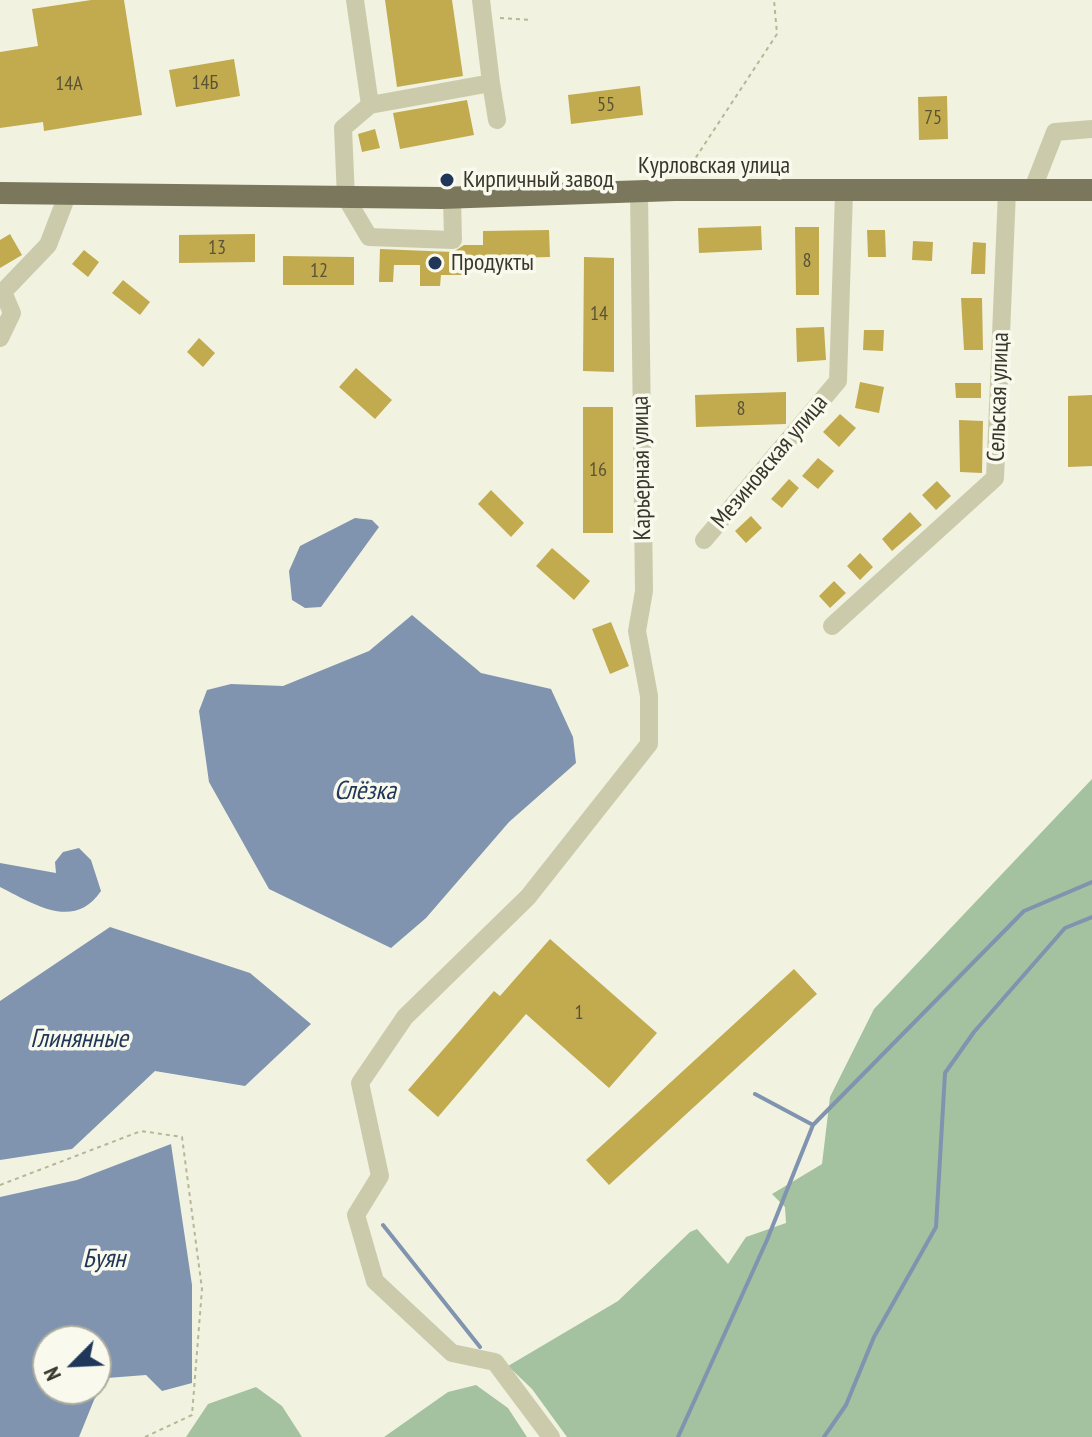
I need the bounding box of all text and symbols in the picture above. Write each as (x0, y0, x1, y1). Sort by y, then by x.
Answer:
house number: 14Б (192, 71, 218, 95)
house number: 14А (55, 72, 83, 96)
house number: 55 (597, 93, 615, 117)
house number: 75 (924, 106, 942, 130)
street label: Курловская улица (638, 152, 790, 180)
place label: Кирпичный завод (463, 166, 614, 194)
marker: Кирпичный завод (438, 171, 456, 189)
house number: 13 (208, 236, 226, 260)
place label: Продукты (451, 249, 534, 277)
house number: 8 (803, 249, 811, 273)
marker: Продукты (426, 254, 444, 272)
house number: 12 (310, 259, 328, 283)
house number: 14 (590, 302, 608, 326)
street label: Сельская улица (982, 332, 1016, 462)
street label: Мезиновская улица (706, 389, 834, 535)
street label: Карьерная улица (626, 395, 658, 541)
house number: 8 (737, 397, 745, 421)
house number: 16 (589, 458, 607, 482)
water label: Слёзка (334, 776, 396, 808)
house number: 1 (575, 1001, 583, 1025)
water label: Глинянные (30, 1024, 128, 1056)
water label: Буян (83, 1244, 125, 1276)
north arrow (32, 1325, 112, 1405)
text: N (37, 1363, 67, 1385)

